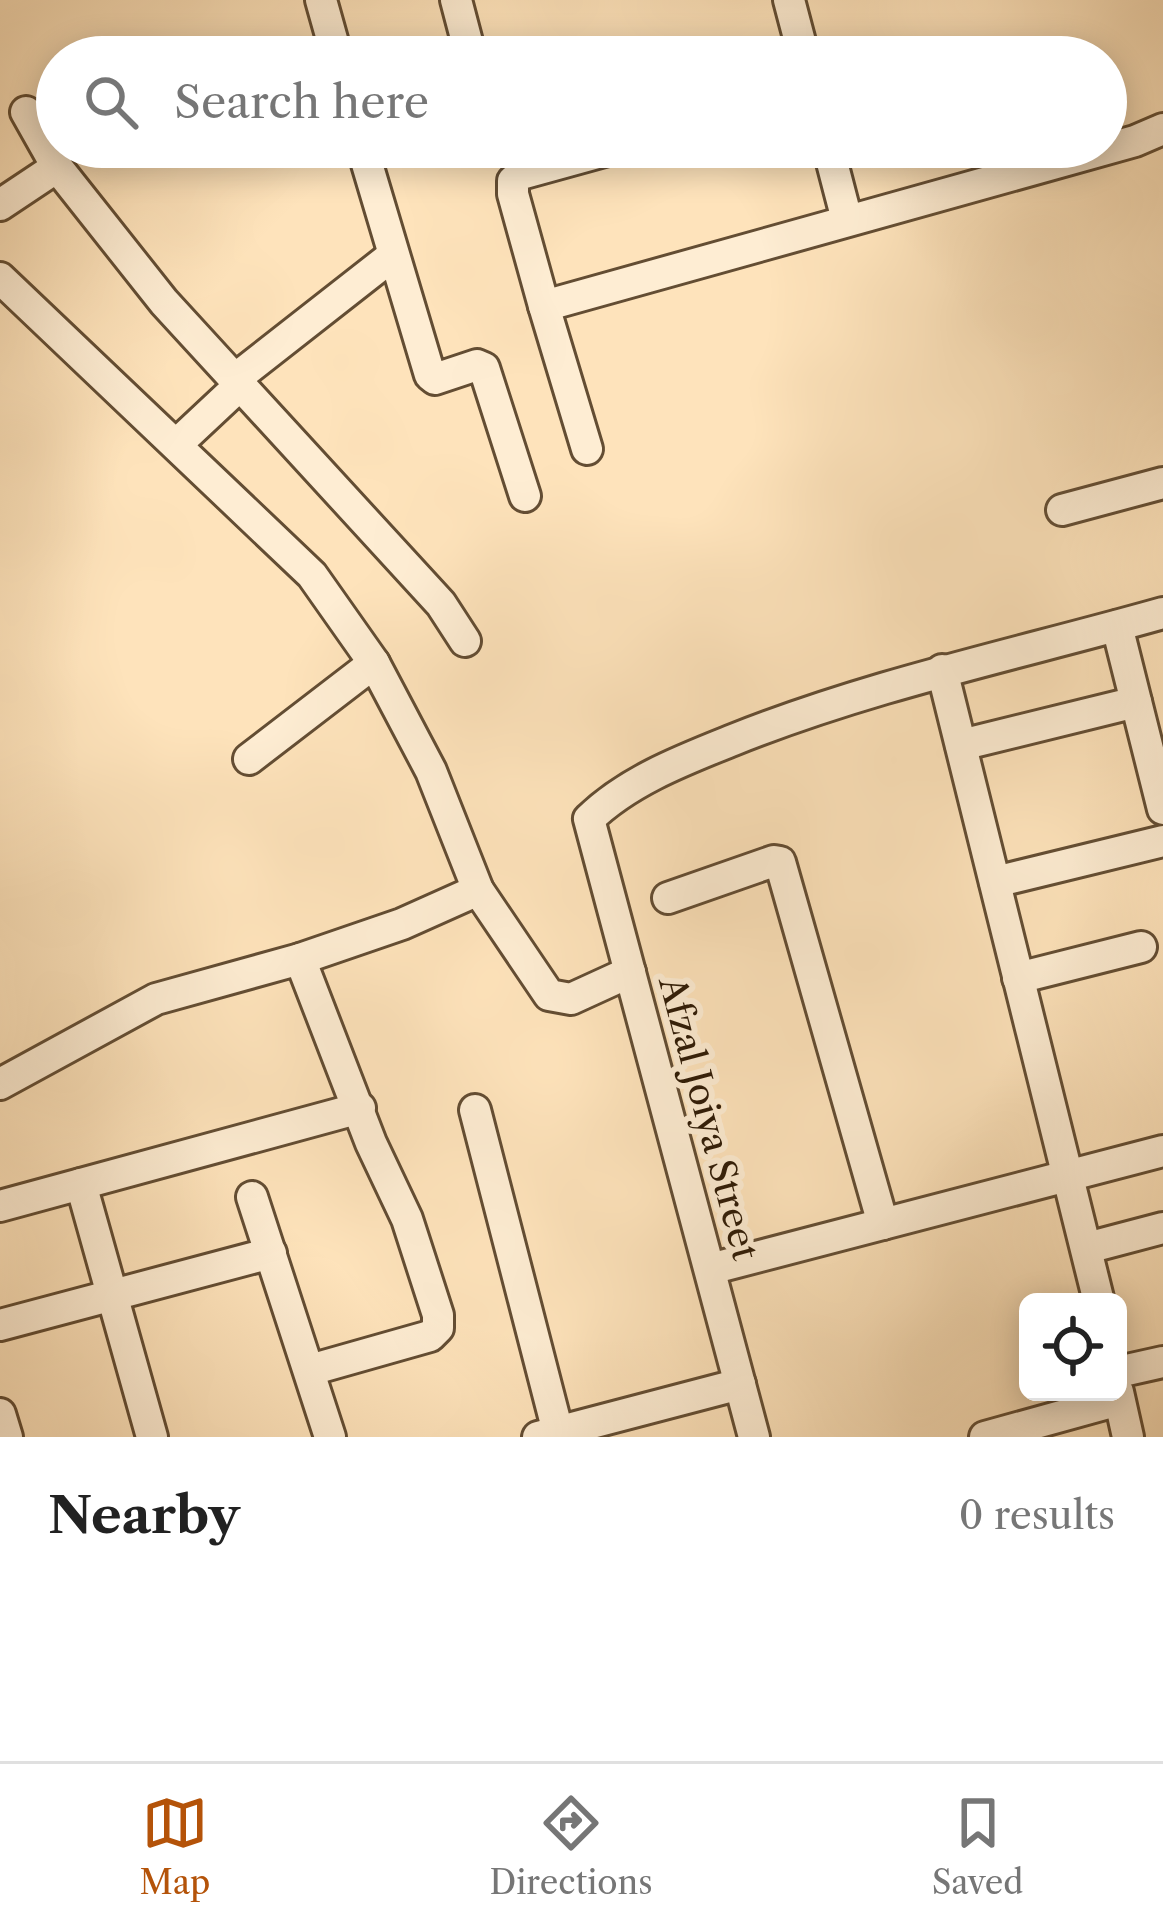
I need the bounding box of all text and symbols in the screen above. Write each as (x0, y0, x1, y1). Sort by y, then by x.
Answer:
search box (36, 36, 1127, 168)
icon: search (78, 69, 144, 135)
text: Search here (174, 74, 429, 130)
street label: Afzal Joiya Street (650, 971, 768, 1265)
map controls (1019, 1293, 1127, 1401)
button: locate (1019, 1293, 1127, 1401)
text: Nearby (48, 1484, 240, 1546)
text: 0 results (959, 1491, 1115, 1539)
tab: Map (140, 1790, 210, 1903)
tab: Directions (490, 1790, 653, 1903)
tab: Saved (932, 1790, 1023, 1903)

